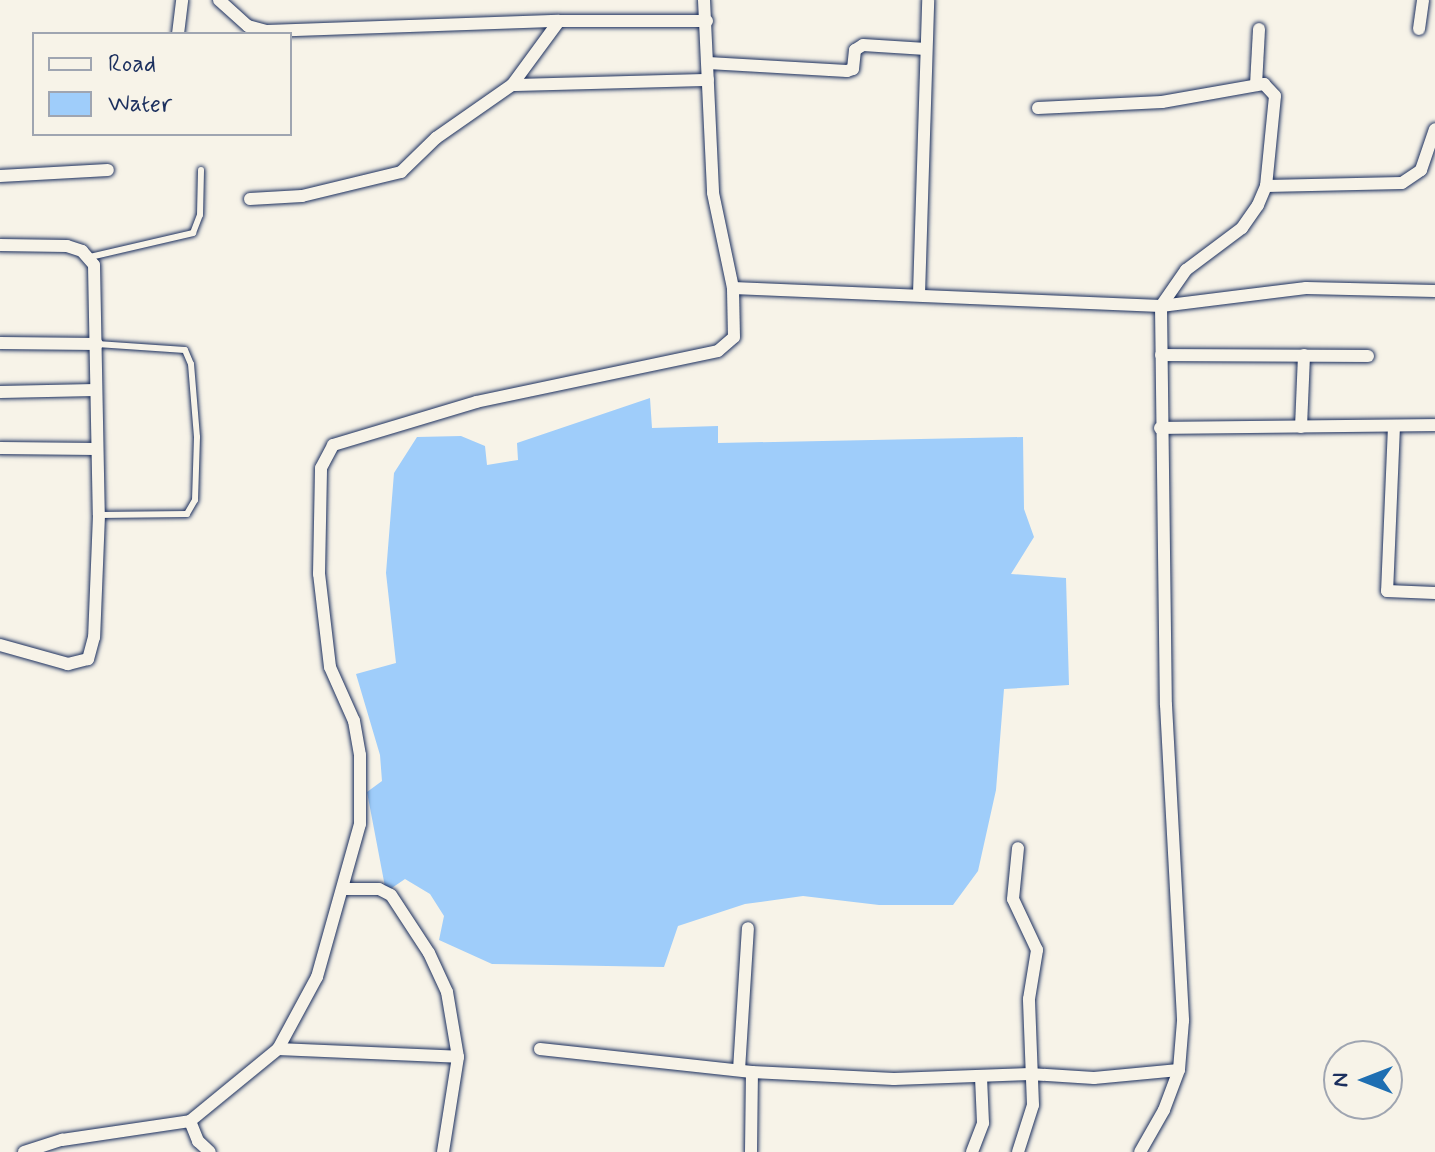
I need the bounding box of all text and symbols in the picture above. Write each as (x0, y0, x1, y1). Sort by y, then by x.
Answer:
legend (32, 32, 292, 136)
text: Road (108, 49, 156, 80)
text: Water (108, 89, 172, 120)
north arrow (1323, 1040, 1403, 1120)
text: N (1327, 1073, 1355, 1087)

